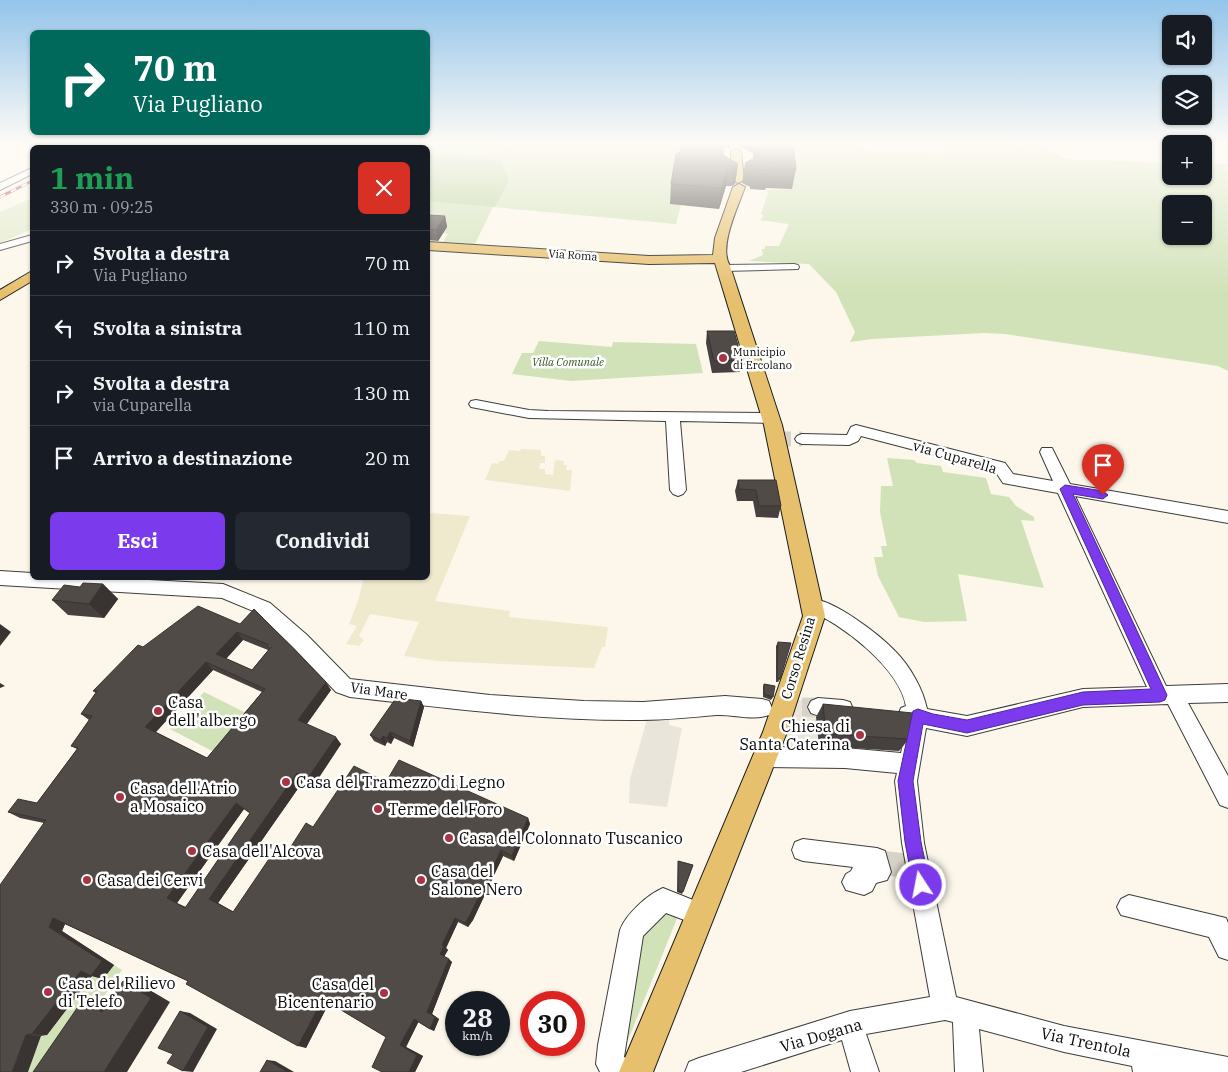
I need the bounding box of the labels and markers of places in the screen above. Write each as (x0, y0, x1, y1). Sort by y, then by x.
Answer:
place label: Municipio di Ercolano (733, 345, 792, 372)
marker: Municipio di Ercolano (717, 352, 729, 364)
pin (1082, 444, 1124, 495)
place label: Casa dell'albergo (168, 692, 256, 730)
marker: Casa dell'albergo (152, 705, 164, 717)
place label: Chiesa di Santa Caterina (739, 716, 850, 754)
marker: Chiesa di Santa Caterina (854, 729, 866, 741)
place label: Casa del Tramezzo di Legno (296, 772, 505, 792)
marker: Casa del Tramezzo di Legno (280, 776, 292, 788)
place label: Casa dell'Atrio a Mosaico (130, 778, 237, 816)
marker: Casa dell'Atrio a Mosaico (114, 791, 126, 803)
place label: Terme del Foro (388, 799, 502, 819)
marker: Terme del Foro (372, 803, 384, 815)
place label: Casa del Colonnato Tuscanico (459, 828, 683, 848)
marker: Casa del Colonnato Tuscanico (443, 832, 455, 844)
place label: Casa dell'Alcova (202, 841, 321, 861)
marker: Casa dell'Alcova (186, 845, 198, 857)
place label: Casa del Salone Nero (431, 861, 523, 899)
place label: Casa dei Cervi (97, 870, 203, 890)
marker: Casa dei Cervi (81, 874, 93, 886)
marker: Casa del Salone Nero (415, 874, 427, 886)
place label: Casa del Rilievo di Telefo (58, 973, 176, 1011)
place label: Casa del Bicentenario (277, 974, 374, 1012)
marker: Casa del Rilievo di Telefo (42, 986, 54, 998)
marker: Casa del Bicentenario (378, 987, 390, 999)

